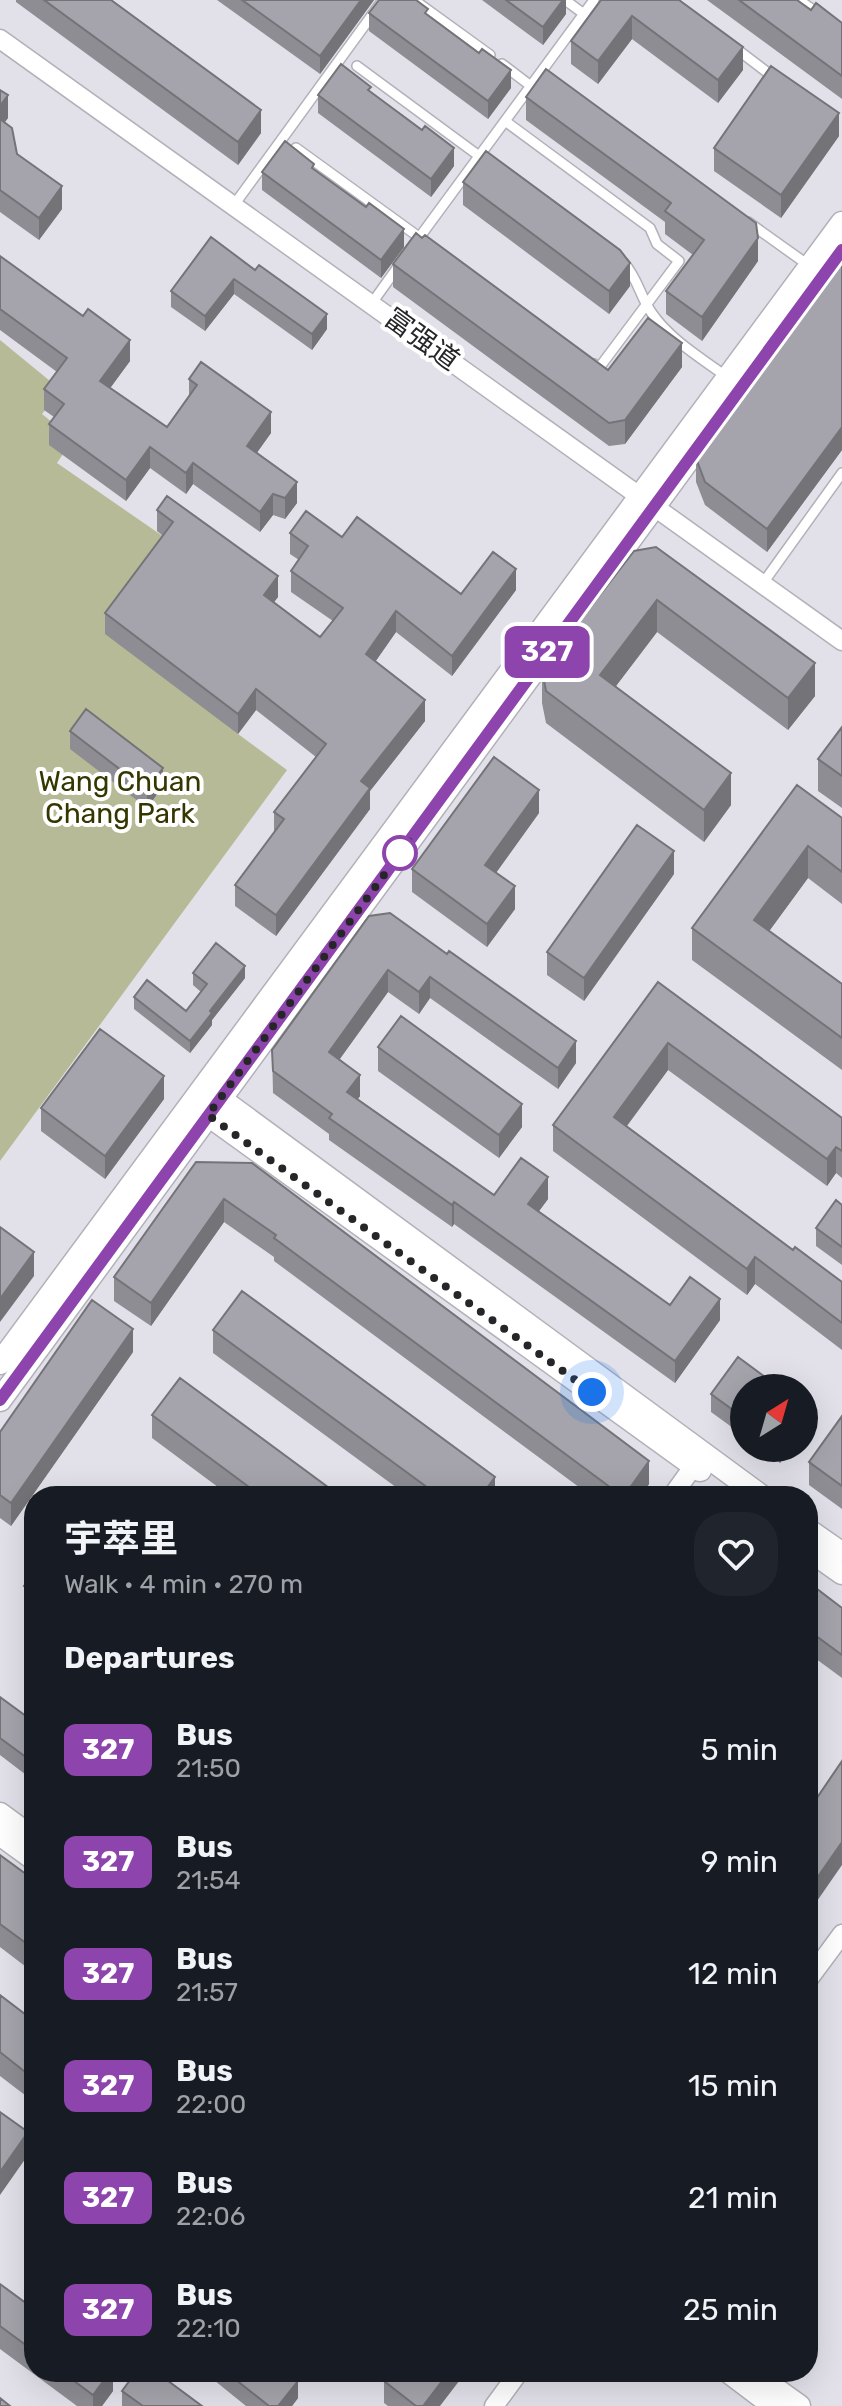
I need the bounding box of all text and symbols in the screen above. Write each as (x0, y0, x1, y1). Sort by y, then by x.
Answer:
street label: 富强道 (378, 301, 466, 377)
line badge: 327 (501, 626, 593, 678)
text: 327 (521, 635, 573, 668)
park label: Wang Chuan Chang Park (39, 765, 201, 830)
unlabelled marker (383, 836, 417, 870)
your location (572, 1372, 612, 1412)
north arrow (730, 1374, 818, 1462)
map controls (730, 1374, 818, 1462)
button: heart (694, 1512, 778, 1596)
text: 宇萃里 (64, 1516, 178, 1562)
text: Walk · 4 min · 270 m (64, 1569, 303, 1600)
text: Departures (64, 1640, 235, 1676)
text: Bus (176, 1717, 233, 1753)
text: 5 min (701, 1732, 778, 1768)
text: 327 (82, 1733, 134, 1766)
text: 21:50 (176, 1753, 241, 1784)
text: Bus (176, 1829, 233, 1865)
text: 9 min (701, 1844, 778, 1880)
text: 327 (82, 1845, 134, 1878)
text: 21:54 (176, 1865, 241, 1896)
text: Bus (176, 1941, 233, 1977)
text: 12 min (688, 1956, 778, 1992)
text: 327 (82, 1957, 134, 1990)
text: 21:57 (176, 1977, 238, 2008)
text: Bus (176, 2053, 233, 2089)
text: 15 min (688, 2068, 778, 2104)
text: 327 (82, 2069, 134, 2102)
text: 22:00 (176, 2089, 246, 2120)
text: Bus (176, 2165, 233, 2201)
text: 21 min (688, 2180, 778, 2216)
text: 327 (82, 2181, 134, 2214)
text: 22:06 (176, 2201, 245, 2232)
text: Bus (176, 2277, 233, 2313)
text: 25 min (683, 2292, 778, 2328)
text: 327 (82, 2293, 134, 2326)
text: 22:10 (176, 2313, 241, 2344)

